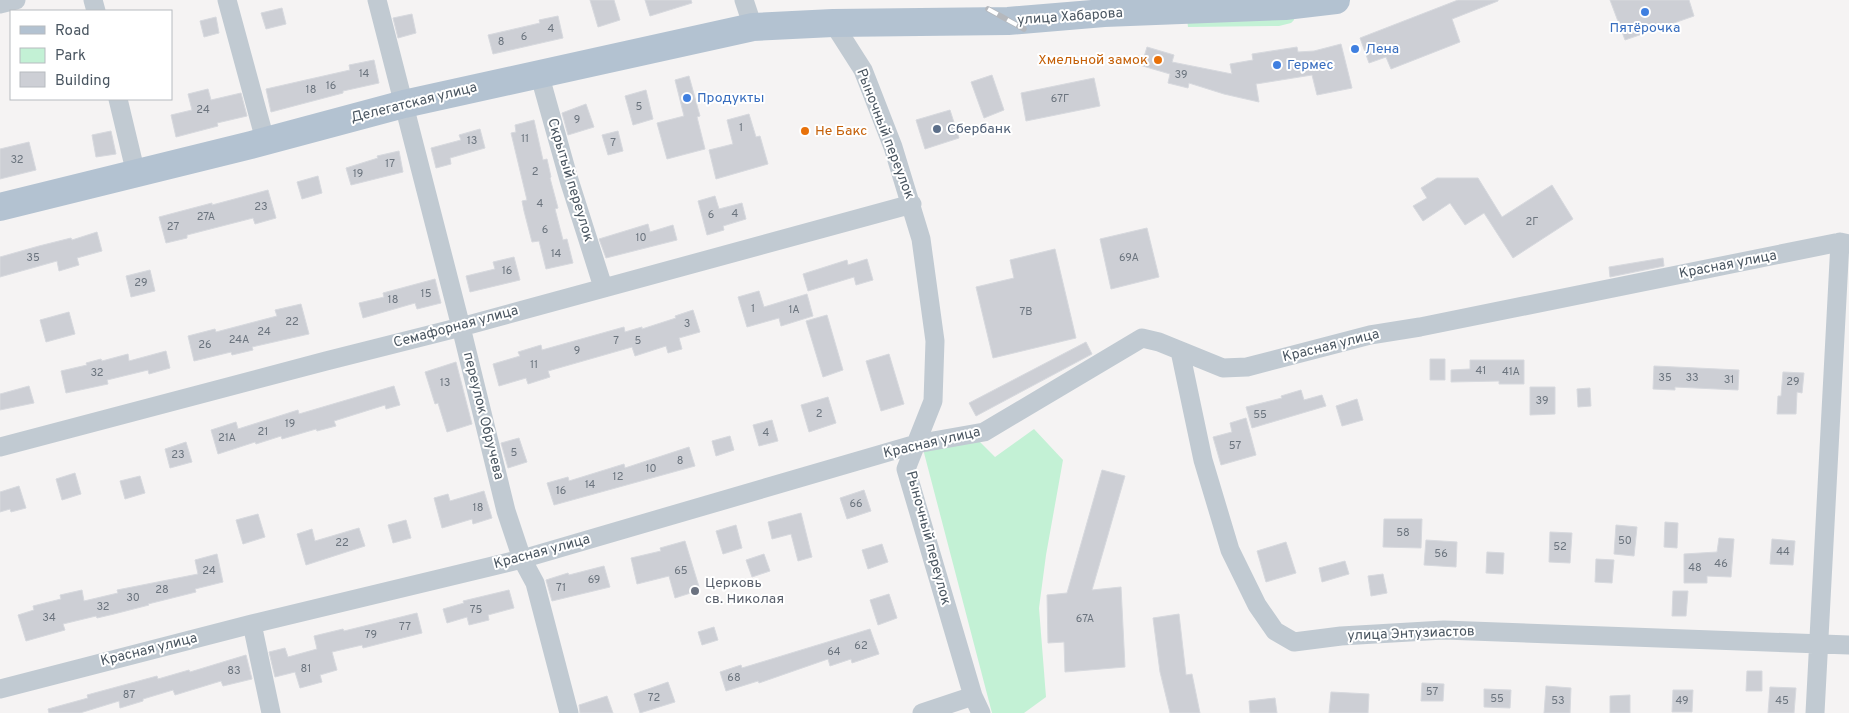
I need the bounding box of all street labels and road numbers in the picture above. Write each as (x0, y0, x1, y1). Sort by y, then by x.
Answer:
street label: улица Хабарова (1017, 5, 1123, 29)
street label: Рыночный переулок (852, 66, 918, 202)
street label: Делегатская улица (349, 79, 479, 127)
street label: Скрытый переулок (543, 116, 597, 244)
street label: Красная улица (1678, 247, 1778, 283)
street label: Семафорная улица (392, 302, 520, 352)
street label: Красная улица (1281, 326, 1381, 366)
street label: переулок Обручева (459, 350, 507, 482)
street label: Красная улица (882, 424, 982, 462)
street label: Рыночный переулок (902, 469, 954, 607)
street label: Красная улица (492, 531, 592, 573)
street label: улица Энтузиастов (1347, 623, 1475, 645)
street label: Красная улица (99, 630, 199, 670)

